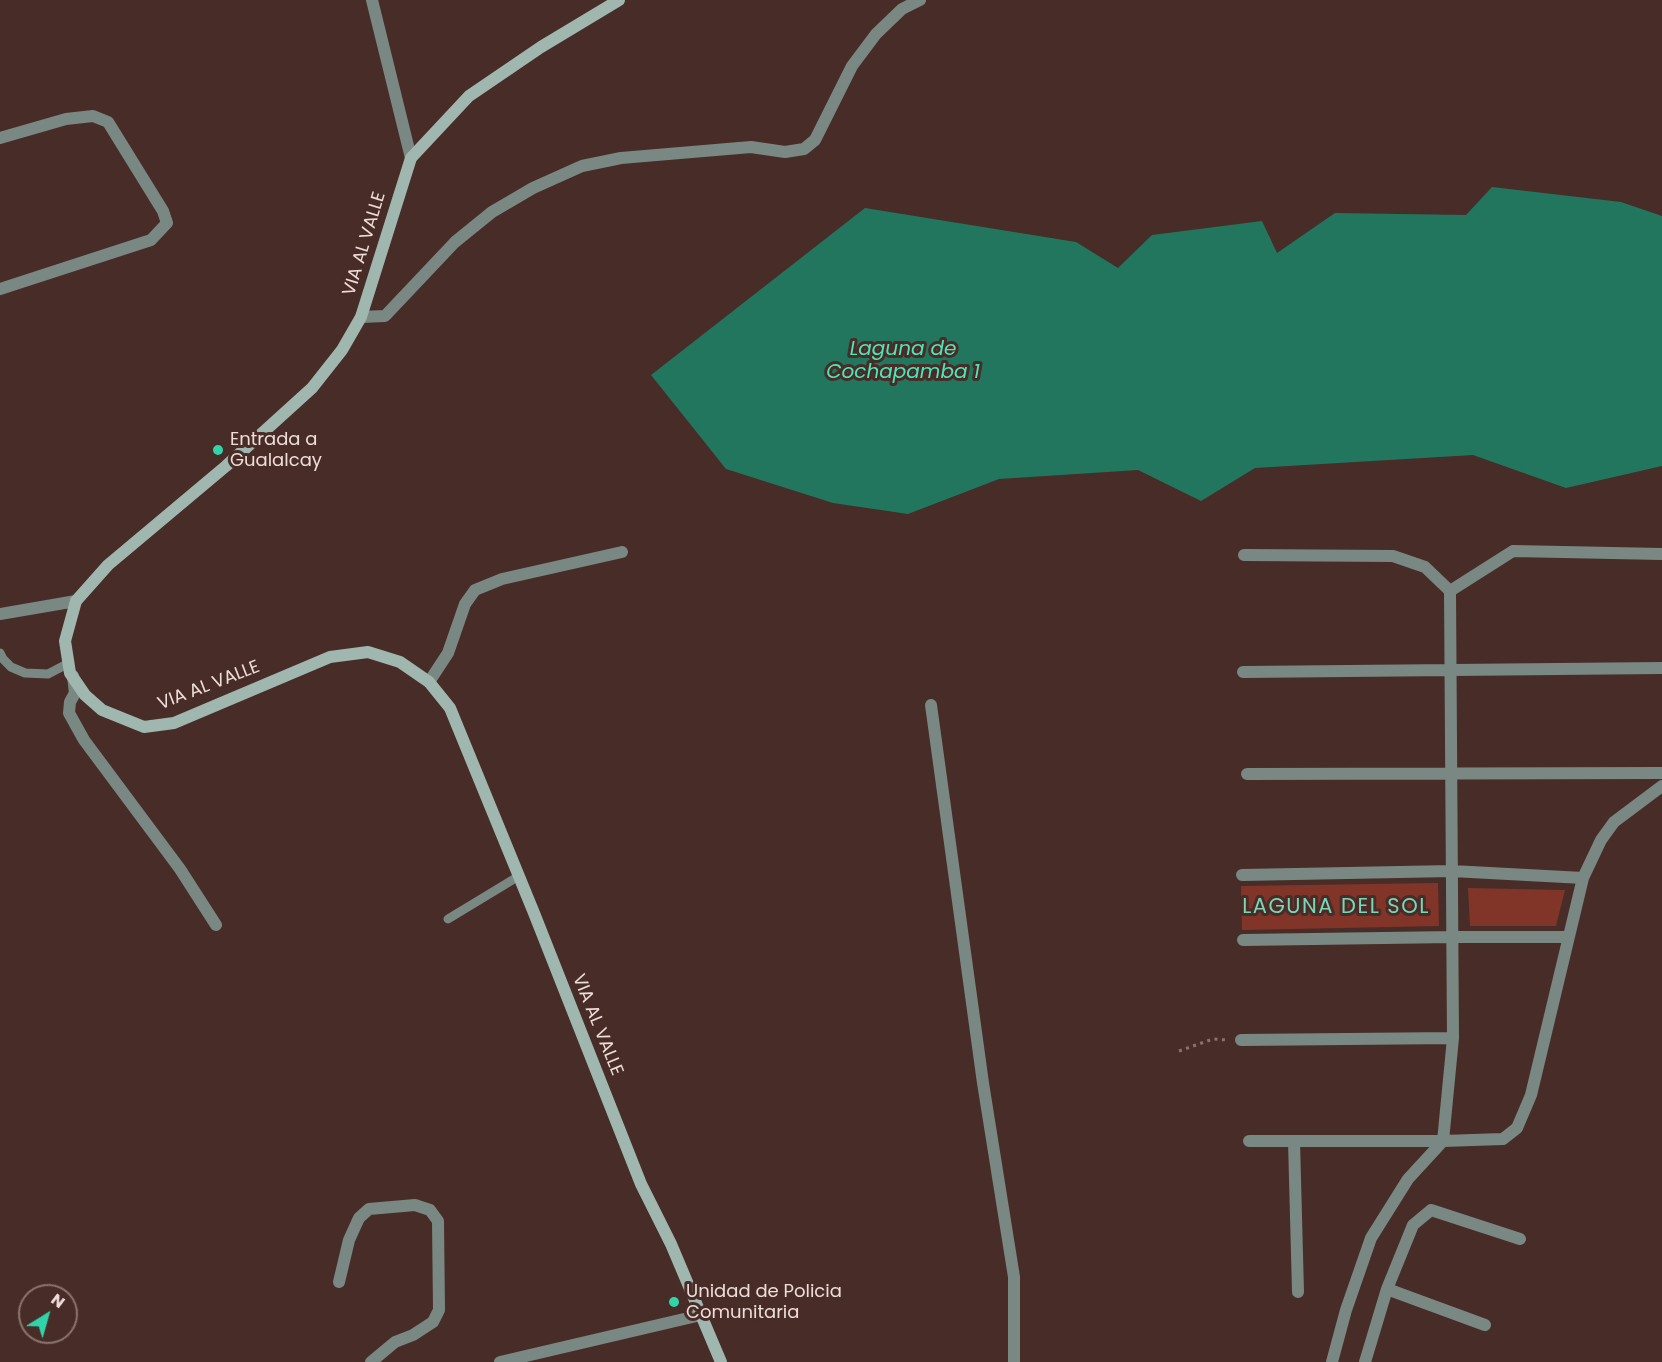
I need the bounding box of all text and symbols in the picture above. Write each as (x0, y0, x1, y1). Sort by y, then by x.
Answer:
street label: VIA AL VALLE (339, 190, 391, 298)
water label: Laguna de Cochapamba 1 (826, 338, 980, 385)
place label: Entrada a Gualalcay (230, 429, 322, 472)
marker: Entrada a Gualalcay (211, 443, 225, 457)
street label: VIA AL VALLE (155, 657, 263, 715)
district label: LAGUNA DEL SOL (1242, 895, 1430, 921)
street label: VIA AL VALLE (567, 971, 627, 1079)
place label: Unidad de Policia Comunitaria (686, 1281, 842, 1324)
north arrow (18, 1284, 78, 1344)
text: N (46, 1288, 70, 1314)
marker: Unidad de Policia Comunitaria (667, 1295, 681, 1309)

